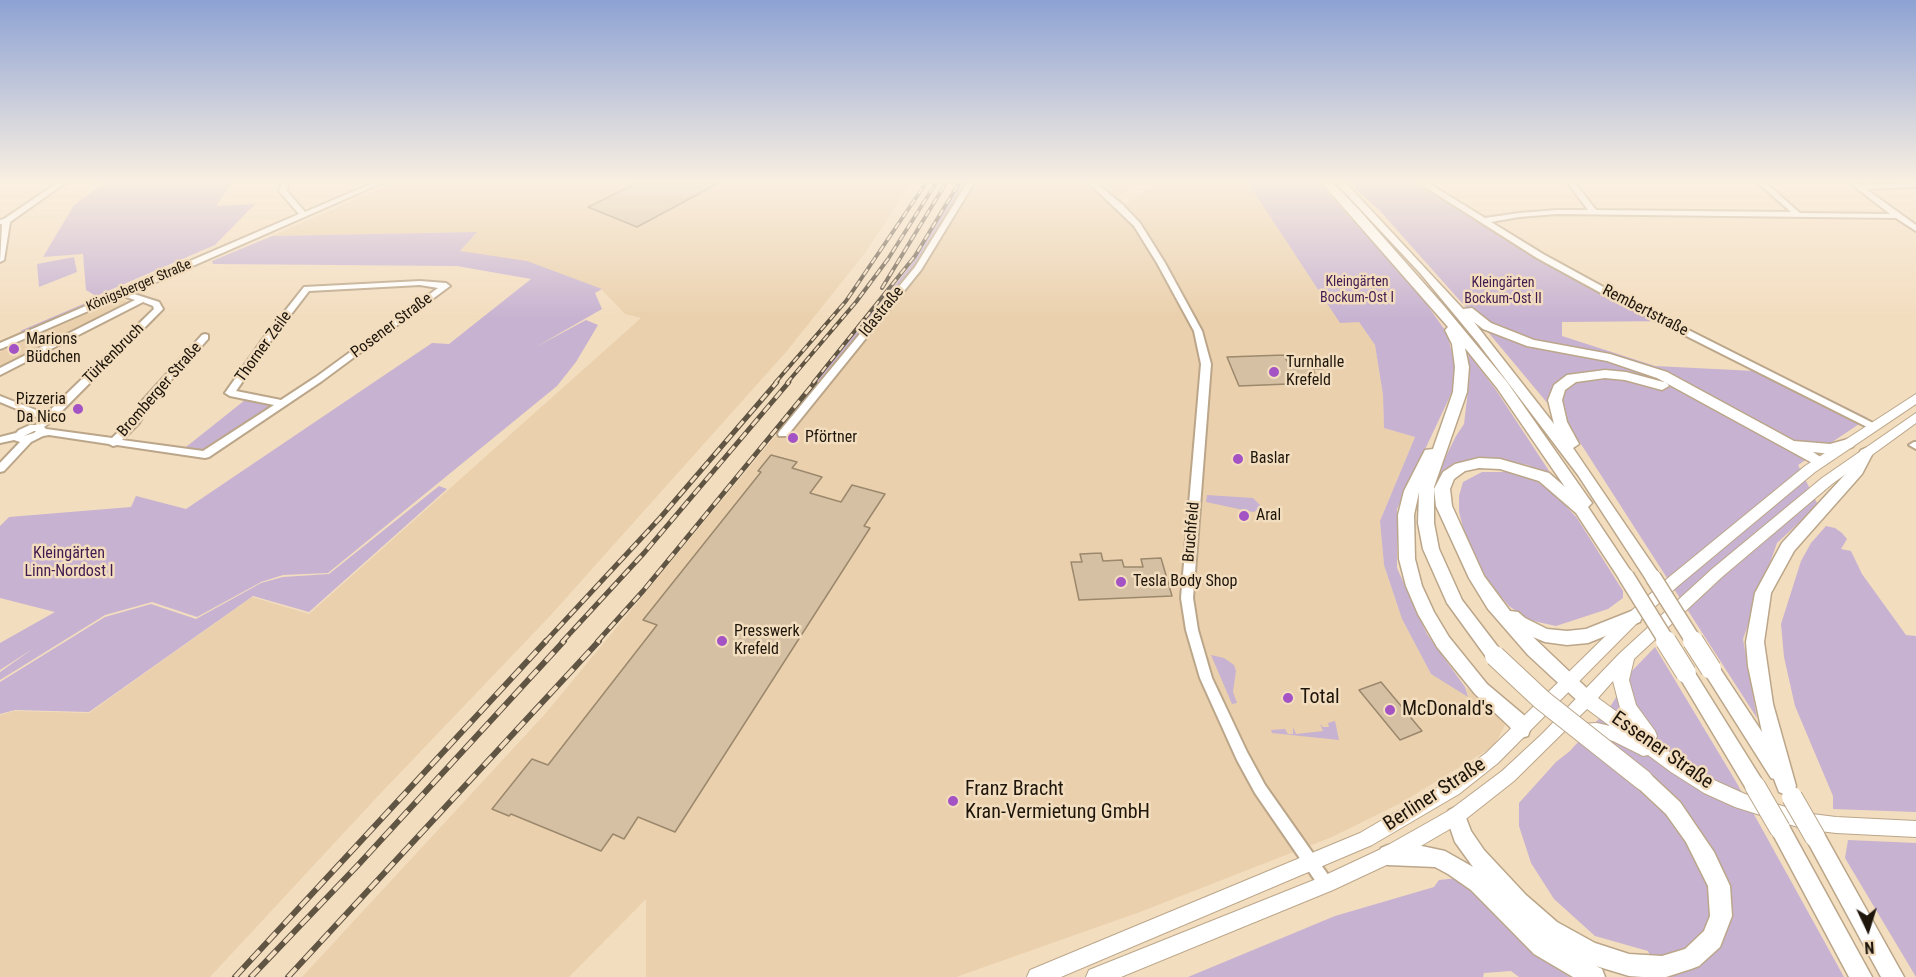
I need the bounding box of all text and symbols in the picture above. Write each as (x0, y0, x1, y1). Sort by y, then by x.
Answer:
street label: Königsberger Straße (84, 256, 194, 316)
park label: Kleingärten Bockum-Ost I (1320, 274, 1394, 306)
park label: Kleingärten Bockum-Ost II (1464, 275, 1542, 308)
street label: Rembertstraße (1599, 281, 1691, 341)
street label: Idastraße (856, 283, 908, 341)
street label: Posener Straße (348, 289, 436, 363)
street label: Thorner Zeile (232, 308, 296, 386)
street label: Türkenbruch (80, 320, 148, 388)
place label: Marions Büdchen (26, 330, 81, 368)
street label: Bromberger Straße (114, 339, 206, 441)
marker: Marions Büdchen (7, 342, 21, 356)
place label: Turnhalle Krefeld (1286, 353, 1344, 391)
marker: Turnhalle Krefeld (1267, 365, 1281, 379)
place label: Pizzeria Da Nico (16, 390, 66, 428)
marker: Pizzeria Da Nico (71, 402, 85, 416)
place label: Pförtner (805, 428, 857, 448)
marker: Pförtner (786, 431, 800, 445)
place label: Baslar (1250, 449, 1290, 469)
marker: Baslar (1231, 452, 1245, 466)
street label: Bruchfeld (1180, 501, 1204, 563)
place label: Aral (1256, 506, 1281, 526)
marker: Aral (1237, 509, 1251, 523)
park label: Kleingärten Linn-Nordost I (24, 544, 114, 582)
place label: Tesla Body Shop (1133, 572, 1237, 592)
marker: Tesla Body Shop (1114, 575, 1128, 589)
place label: Presswerk Krefeld (734, 622, 800, 660)
marker: Presswerk Krefeld (715, 634, 729, 648)
place label: Total (1300, 686, 1340, 710)
marker: Total (1281, 691, 1295, 705)
place label: McDonald's (1402, 698, 1493, 722)
marker: McDonald's (1383, 703, 1397, 717)
street label: Essener Straße (1607, 707, 1717, 795)
street label: Berliner Straße (1380, 753, 1490, 837)
place label: Franz Bracht Kran-Vermietung GmbH (965, 778, 1150, 825)
marker: Franz Bracht Kran-Vermietung GmbH (946, 794, 960, 808)
north arrow (1838, 899, 1898, 959)
text: N (1864, 938, 1875, 957)

